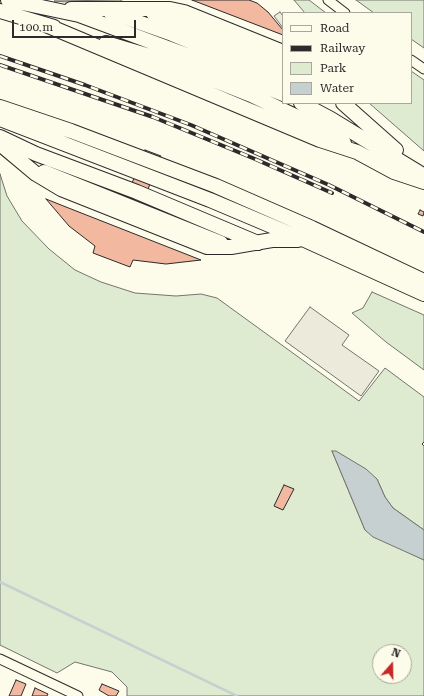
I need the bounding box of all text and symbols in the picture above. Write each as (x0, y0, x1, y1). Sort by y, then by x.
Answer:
scale bar (14, 12, 138, 38)
legend (282, 12, 412, 104)
text: 100 m (19, 20, 53, 34)
text: Road (320, 21, 349, 35)
text: Railway (320, 41, 365, 55)
text: Park (320, 61, 346, 75)
text: Water (320, 81, 354, 95)
north arrow (372, 644, 412, 684)
text: N (390, 646, 402, 661)

